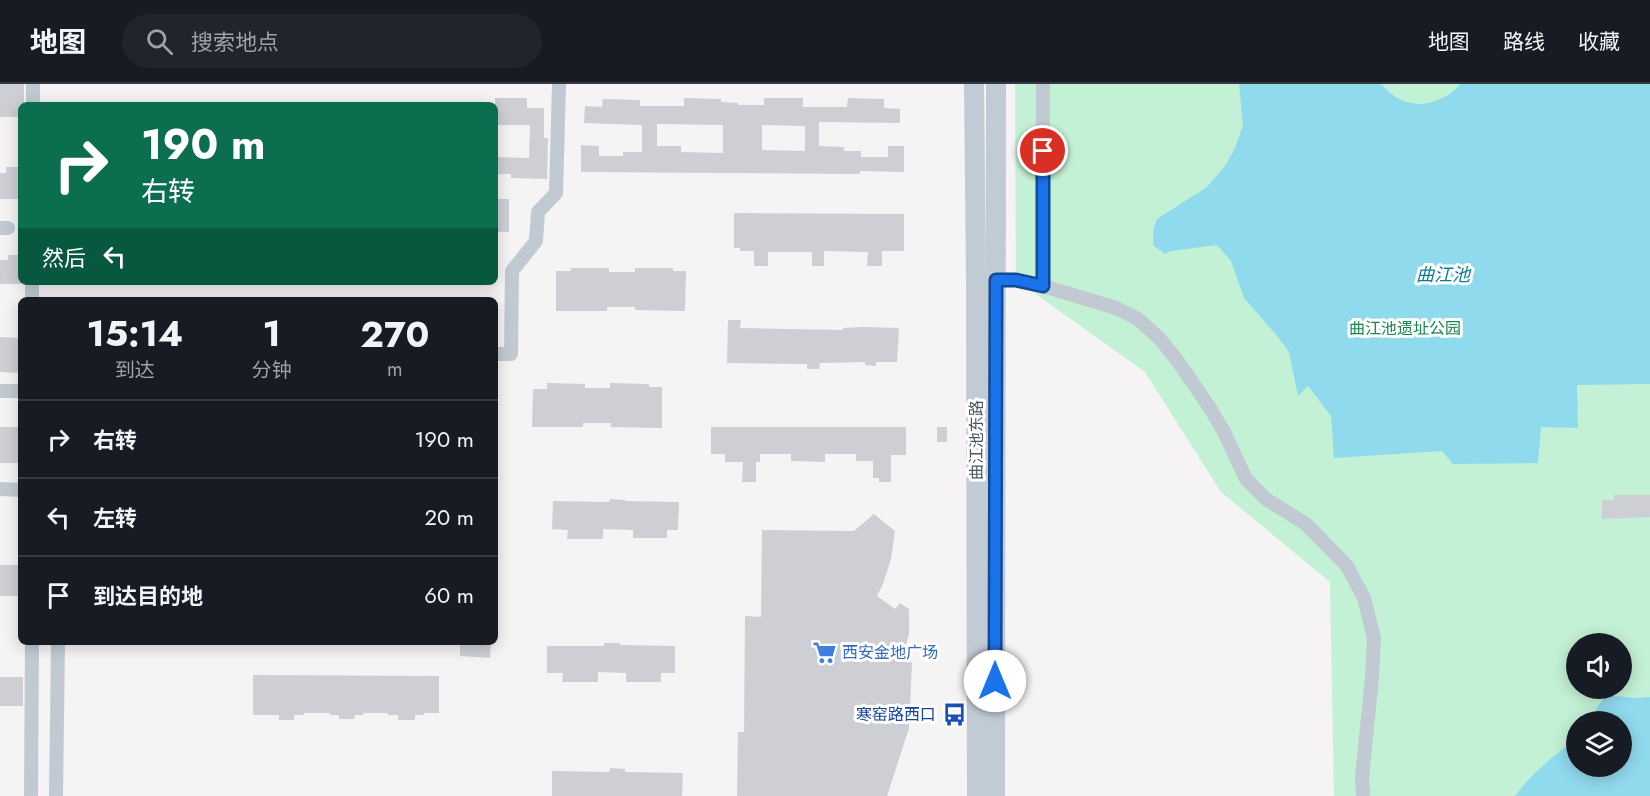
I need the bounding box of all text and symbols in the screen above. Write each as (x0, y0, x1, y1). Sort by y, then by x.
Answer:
search box (122, 14, 542, 68)
text: 地图 (30, 22, 86, 63)
icon: search (143, 25, 176, 58)
text: 搜索地点 (191, 26, 279, 58)
text: 地图 (1428, 27, 1470, 57)
text: 路线 (1503, 27, 1545, 57)
text: 收藏 (1578, 27, 1620, 57)
text: 190 m (141, 114, 265, 175)
pin (1017, 125, 1068, 176)
icon: right (42, 126, 120, 204)
icon: arrive (1026, 134, 1059, 167)
text: 右转 (141, 172, 195, 211)
icon: left (98, 240, 131, 273)
text: 然后 (42, 242, 86, 274)
water label: 曲江池 (1416, 262, 1472, 288)
text: 15:14 (87, 307, 183, 359)
text: 1 (263, 307, 281, 359)
text: 270 (360, 308, 429, 360)
park label: 曲江池遗址公园 (1349, 317, 1461, 340)
text: m (387, 355, 403, 384)
text: 到达 (115, 356, 155, 385)
text: 分钟 (252, 356, 292, 385)
street label: 曲江池东路 (965, 400, 988, 480)
icon: right (42, 423, 75, 456)
text: 190 m (414, 423, 474, 455)
text: 右转 (93, 424, 137, 456)
icon: left (42, 501, 75, 534)
text: 20 m (425, 501, 474, 533)
text: 左转 (93, 502, 137, 534)
icon: arrive (42, 579, 75, 612)
text: 60 m (424, 579, 474, 611)
text: 到达目的地 (93, 580, 203, 612)
map controls (1566, 633, 1632, 777)
button: sound (1566, 633, 1632, 699)
supermarket icon: 西安金地广场 (811, 639, 837, 665)
place label: 西安金地广场 (842, 641, 938, 664)
position arrow (963, 649, 1027, 713)
bus stop icon: 寒窑路西口 (941, 701, 967, 727)
place label: 寒窑路西口 (856, 703, 936, 726)
button: layers (1566, 711, 1632, 777)

